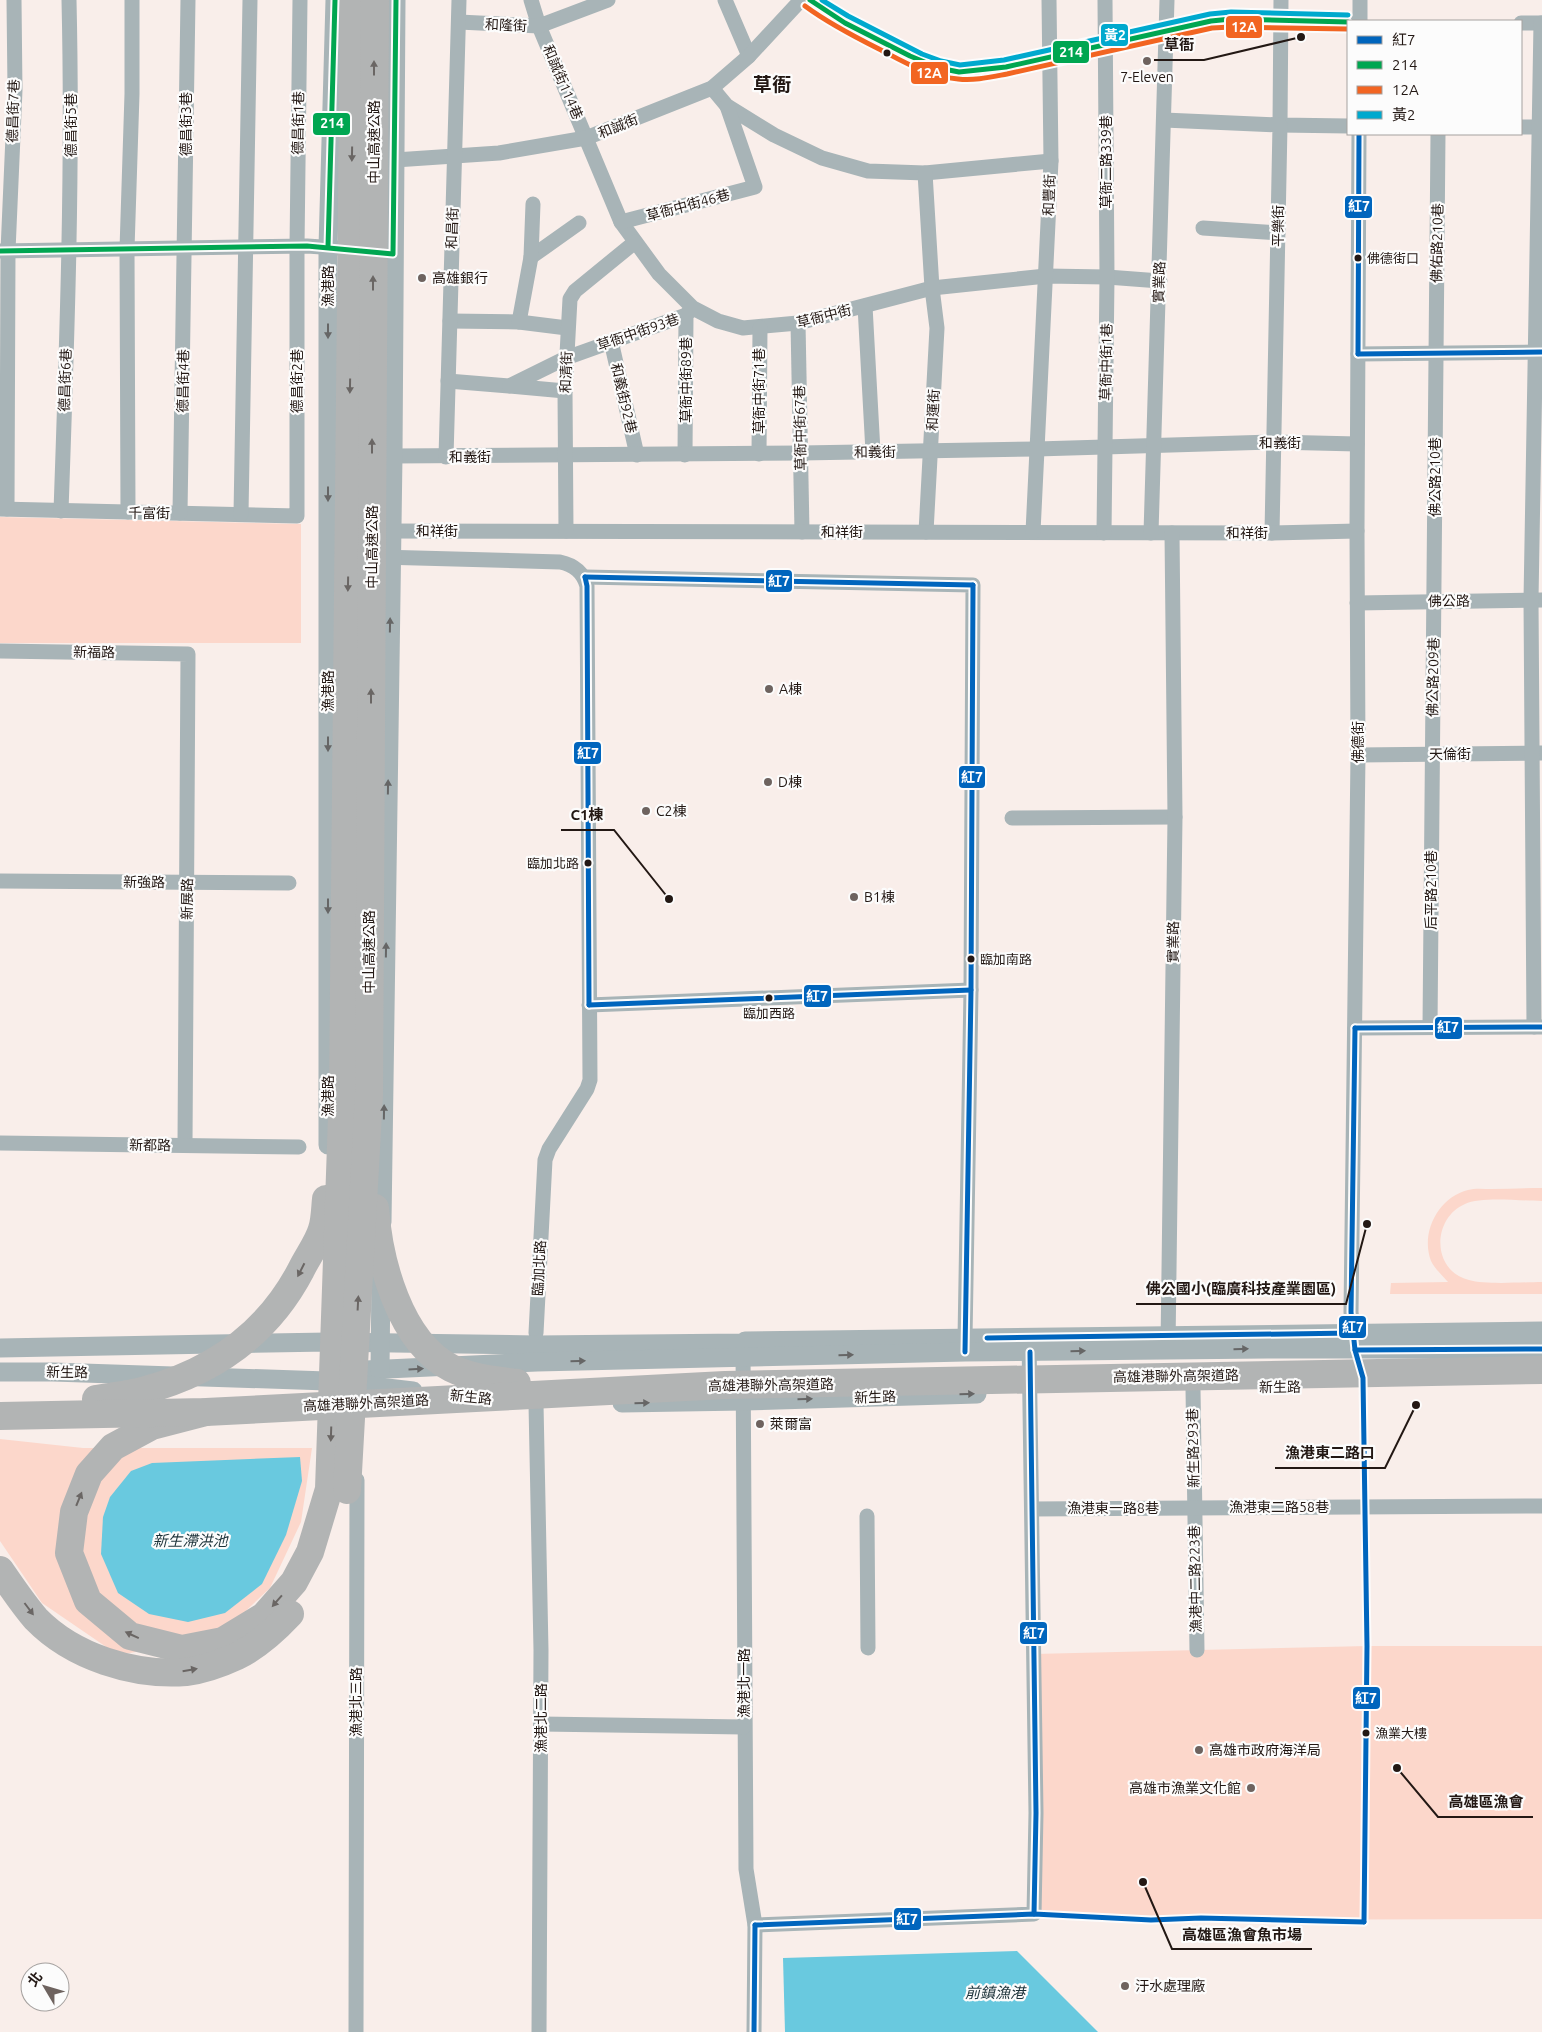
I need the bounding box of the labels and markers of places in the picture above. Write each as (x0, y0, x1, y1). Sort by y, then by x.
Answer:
callout: 草衙 (1154, 30, 1204, 60)
unlabelled marker (882, 48, 892, 58)
marker: 7-Eleven (1141, 55, 1153, 67)
place label: 7-Eleven (1120, 69, 1174, 85)
place label: 佛德街口 (1367, 251, 1419, 265)
marker: 佛德街口 (1353, 253, 1363, 263)
place label: 高雄銀行 (432, 270, 488, 286)
marker: 高雄銀行 (416, 272, 428, 284)
place label: A棟 (779, 681, 802, 697)
marker: A棟 (763, 683, 775, 695)
place label: D棟 (778, 774, 802, 790)
marker: D棟 (762, 776, 774, 788)
callout: C1棟 (561, 800, 614, 830)
place label: C2棟 (656, 803, 686, 819)
marker: C2棟 (640, 805, 652, 817)
place label: 臨加北路 (527, 856, 579, 870)
marker: 臨加北路 (583, 858, 593, 868)
place label: B1棟 (864, 889, 895, 905)
marker: B1棟 (848, 891, 860, 903)
place label: 臨加南路 (980, 952, 1032, 966)
marker: 臨加南路 (966, 954, 976, 964)
marker: 臨加西路 (764, 993, 774, 1003)
place label: 臨加西路 (743, 1006, 795, 1020)
callout: 佛公國小(臨廣科技產業園區) (1136, 1274, 1346, 1304)
place label: 萊爾富 (770, 1416, 812, 1432)
marker: 萊爾富 (754, 1418, 766, 1430)
callout: 漁港東二路口 (1275, 1438, 1385, 1468)
place label: 漁業大樓 (1375, 1726, 1427, 1740)
marker: 漁業大樓 (1361, 1728, 1371, 1738)
place label: 高雄市政府海洋局 (1209, 1742, 1321, 1758)
marker: 高雄市政府海洋局 (1193, 1744, 1205, 1756)
place label: 高雄市漁業文化館 (1129, 1780, 1241, 1796)
marker: 高雄市漁業文化館 (1245, 1782, 1257, 1794)
callout: 高雄區漁會 (1438, 1787, 1533, 1817)
callout: 高雄區漁會魚市場 (1172, 1919, 1312, 1949)
place label: 汙水處理廠 (1135, 1978, 1205, 1994)
marker: 汙水處理廠 (1119, 1980, 1131, 1992)

